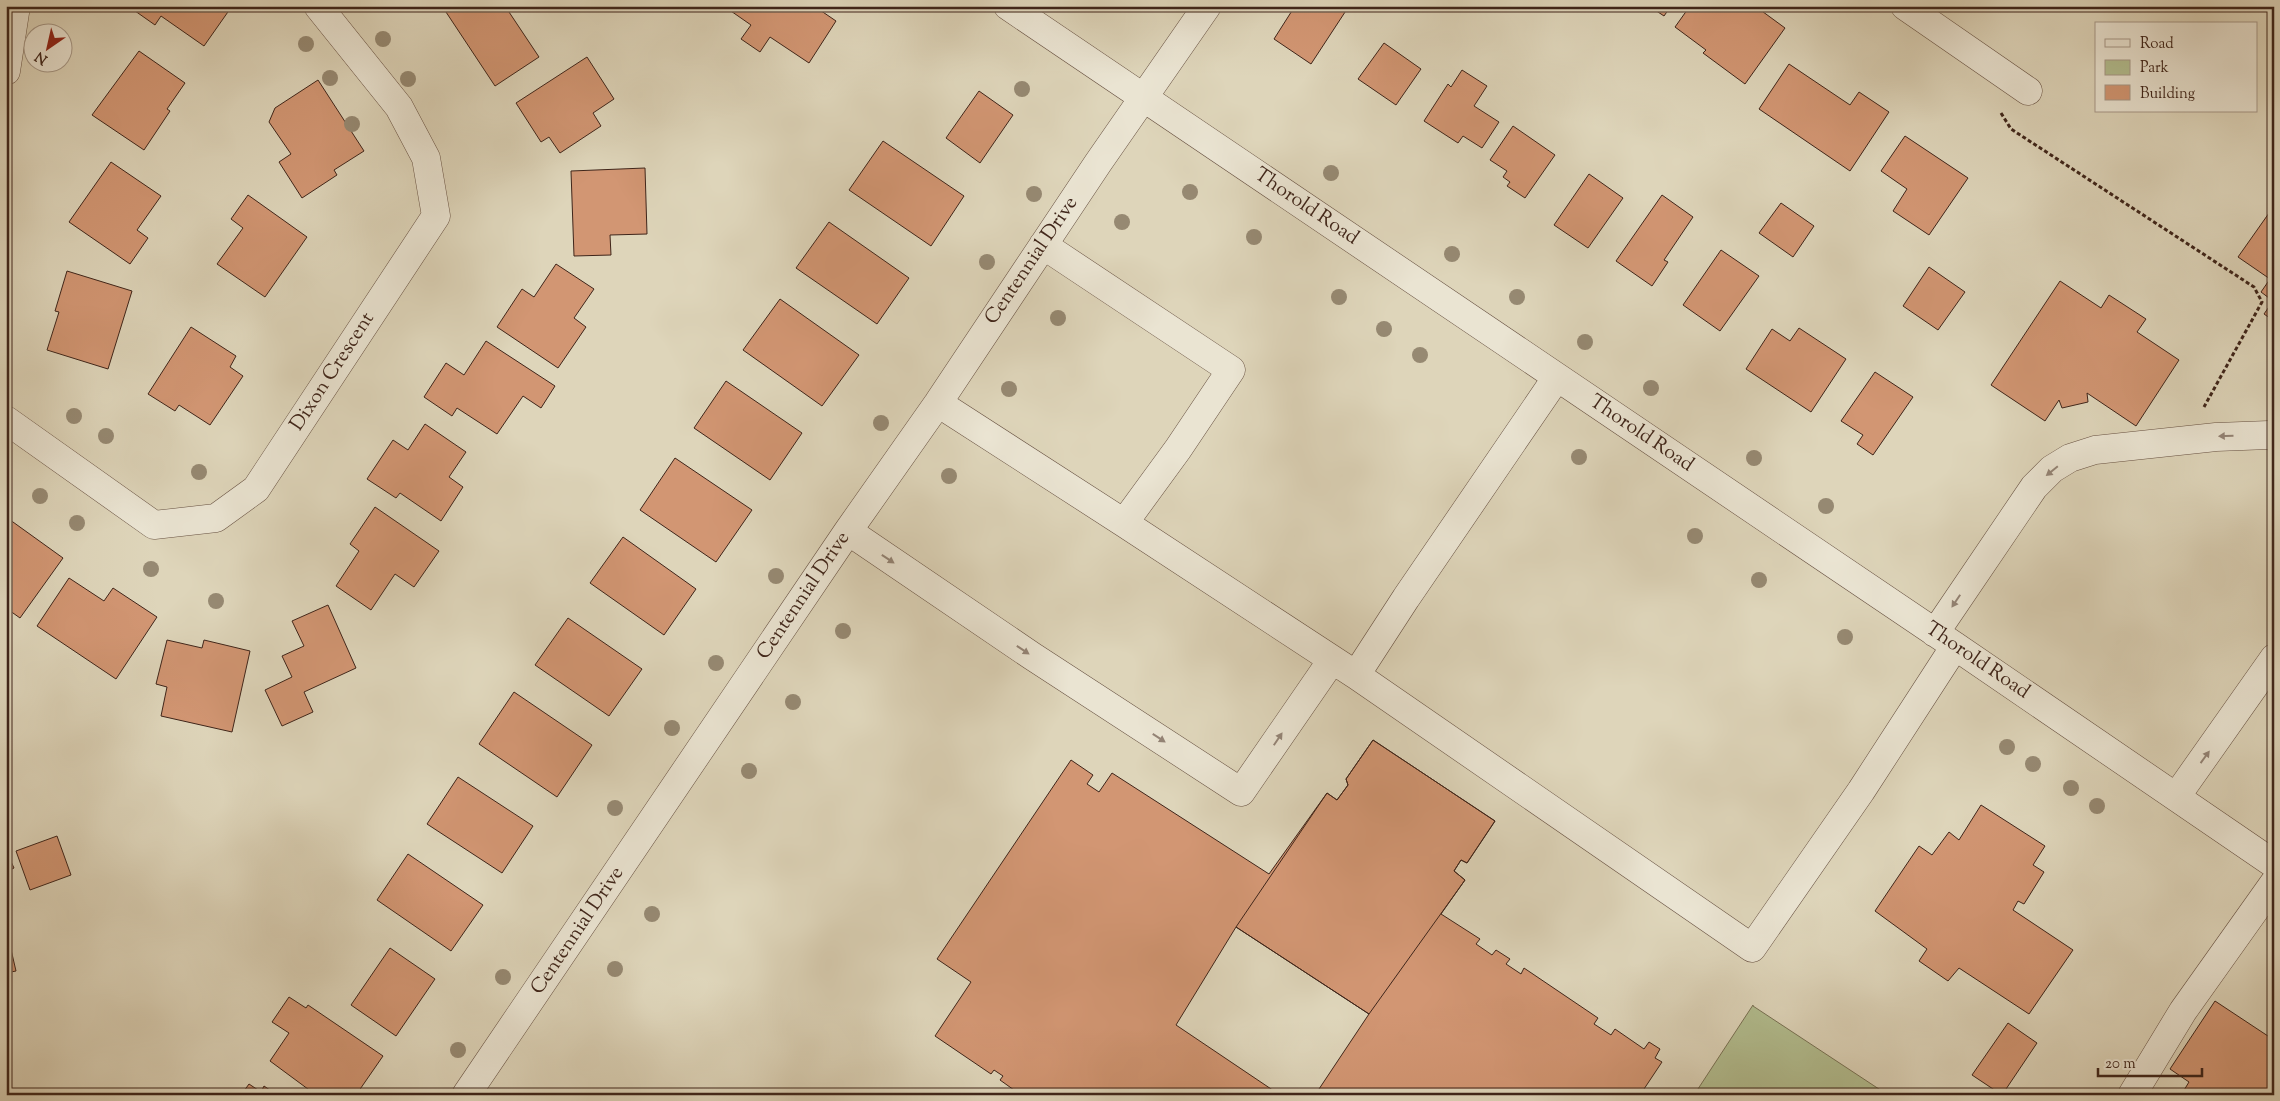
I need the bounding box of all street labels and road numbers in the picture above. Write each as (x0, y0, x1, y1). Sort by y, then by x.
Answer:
street label: Thorold Road (1248, 161, 1364, 253)
street label: Centennial Drive (978, 191, 1086, 331)
street label: Dixon Crescent (284, 307, 382, 437)
street label: Thorold Road (1583, 388, 1699, 480)
street label: Centennial Drive (750, 526, 858, 666)
street label: Thorold Road (1919, 615, 2035, 707)
street label: Centennial Drive (524, 861, 632, 1001)

